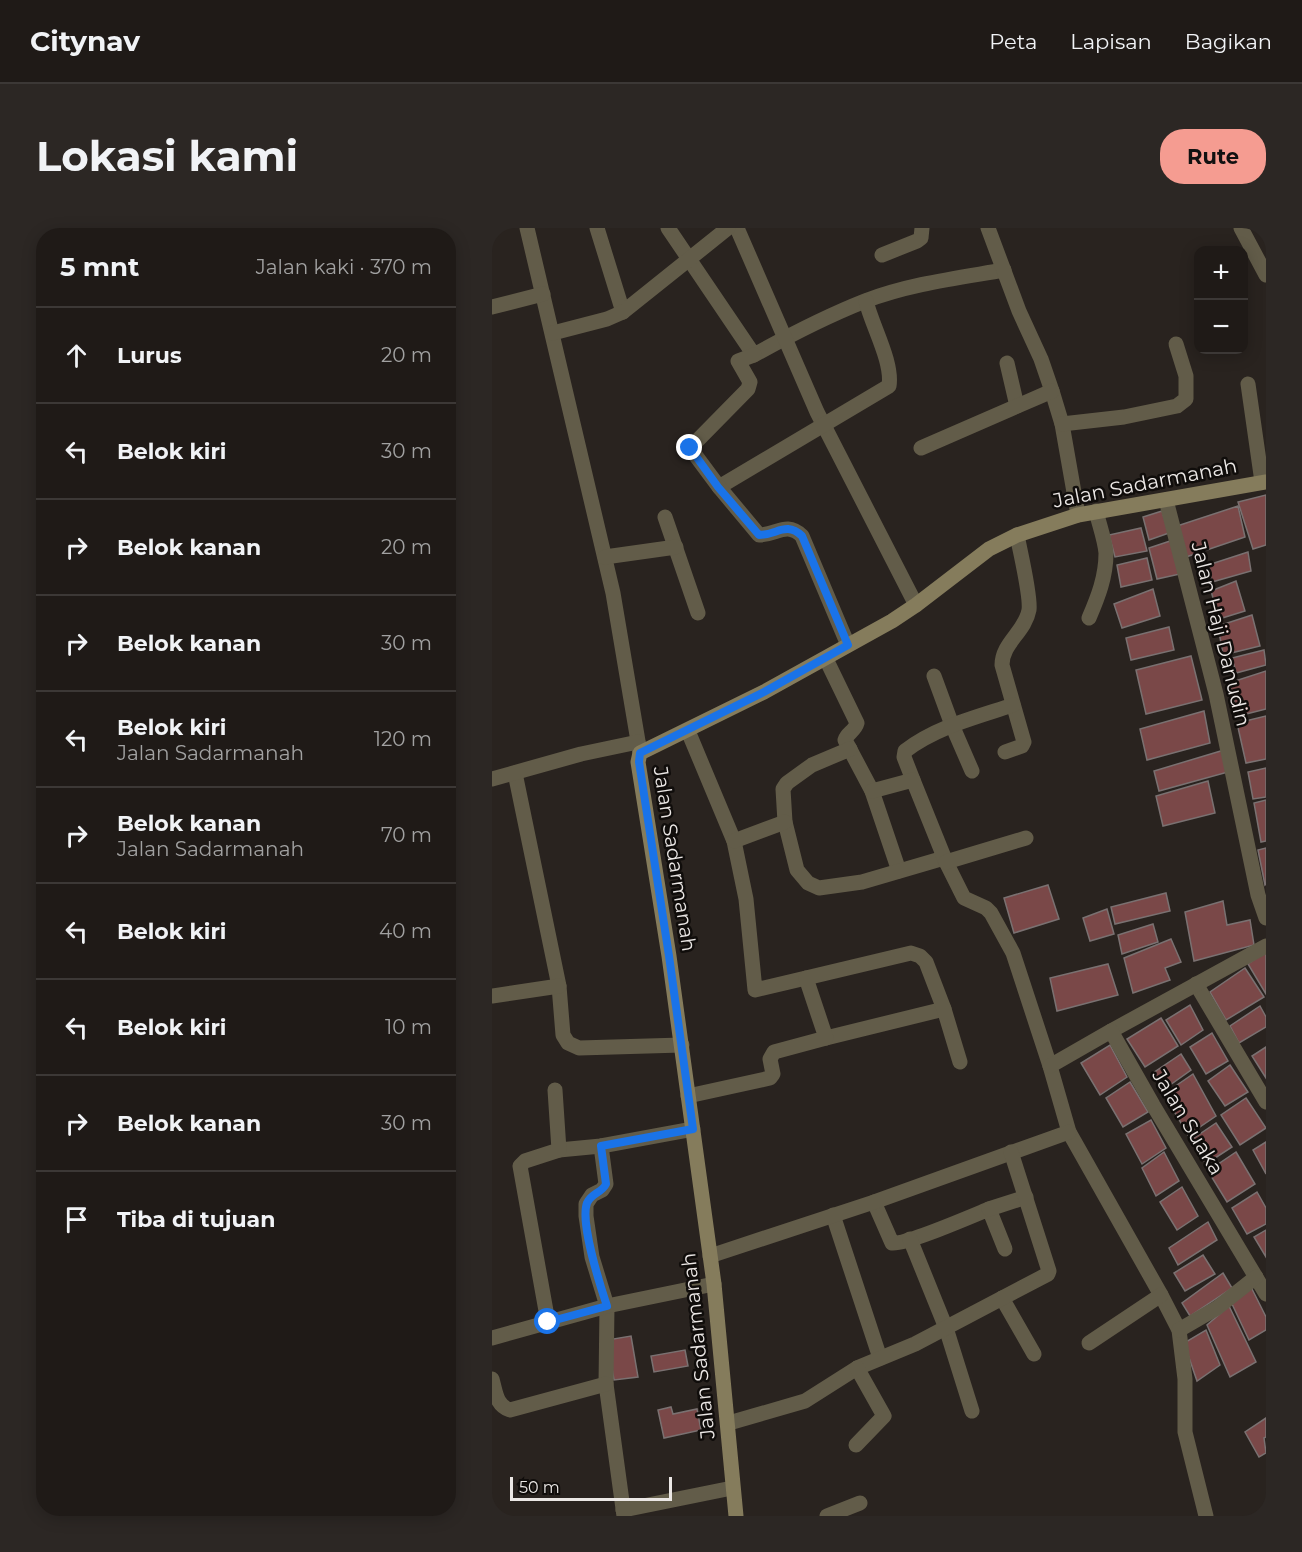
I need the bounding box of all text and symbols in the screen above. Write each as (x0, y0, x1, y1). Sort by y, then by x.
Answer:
text: Citynav (30, 24, 140, 58)
text: Peta (989, 29, 1037, 54)
text: Lapisan (1070, 29, 1152, 54)
text: Bagikan (1185, 29, 1272, 54)
button: Rute (1160, 129, 1266, 184)
text: Lokasi kami (36, 130, 298, 182)
map controls (1194, 246, 1248, 354)
button: + (1194, 246, 1248, 300)
text: 5 mnt (60, 251, 139, 283)
text: Jalan kaki · 370 m (256, 255, 432, 279)
button: − (1194, 300, 1248, 354)
icon: ahead (60, 339, 93, 372)
text: Lurus (117, 342, 182, 369)
text: 20 m (381, 343, 432, 367)
route end (676, 434, 702, 460)
icon: left (60, 435, 93, 468)
text: Belok kiri (117, 438, 226, 465)
text: 30 m (381, 439, 432, 463)
street label: Jalan Sadarmanah (1050, 453, 1239, 513)
icon: right (60, 531, 93, 564)
text: Belok kanan (117, 534, 261, 561)
text: 20 m (381, 535, 432, 559)
street label: Jalan Haji Danudin (1186, 538, 1256, 729)
icon: right (60, 627, 93, 660)
text: Belok kanan (117, 630, 261, 657)
text: 30 m (381, 631, 432, 655)
text: Belok kiri (117, 714, 226, 741)
icon: left (60, 723, 93, 756)
text: 120 m (374, 727, 432, 751)
text: Jalan Sadarmanah (117, 741, 304, 765)
street label: Jalan Sadarmanah (648, 764, 701, 953)
text: Belok kanan (117, 810, 261, 837)
icon: right (60, 819, 93, 852)
text: 70 m (381, 823, 432, 847)
text: Jalan Sadarmanah (117, 837, 304, 861)
icon: left (60, 915, 93, 948)
text: Belok kiri (117, 918, 226, 945)
text: 40 m (379, 919, 432, 943)
icon: left (60, 1011, 93, 1044)
text: Belok kiri (117, 1014, 226, 1041)
text: 10 m (385, 1015, 432, 1039)
street label: Jalan Suaka (1147, 1064, 1229, 1179)
icon: right (60, 1107, 93, 1140)
text: Belok kanan (117, 1110, 261, 1137)
text: 30 m (381, 1111, 432, 1135)
icon: arrive (60, 1203, 93, 1236)
text: Tiba di tujuan (117, 1206, 275, 1233)
street label: Jalan Sadarmanah (676, 1252, 720, 1441)
route start (534, 1308, 560, 1334)
scale bar (510, 1474, 672, 1502)
text: 50 m (519, 1478, 560, 1497)

